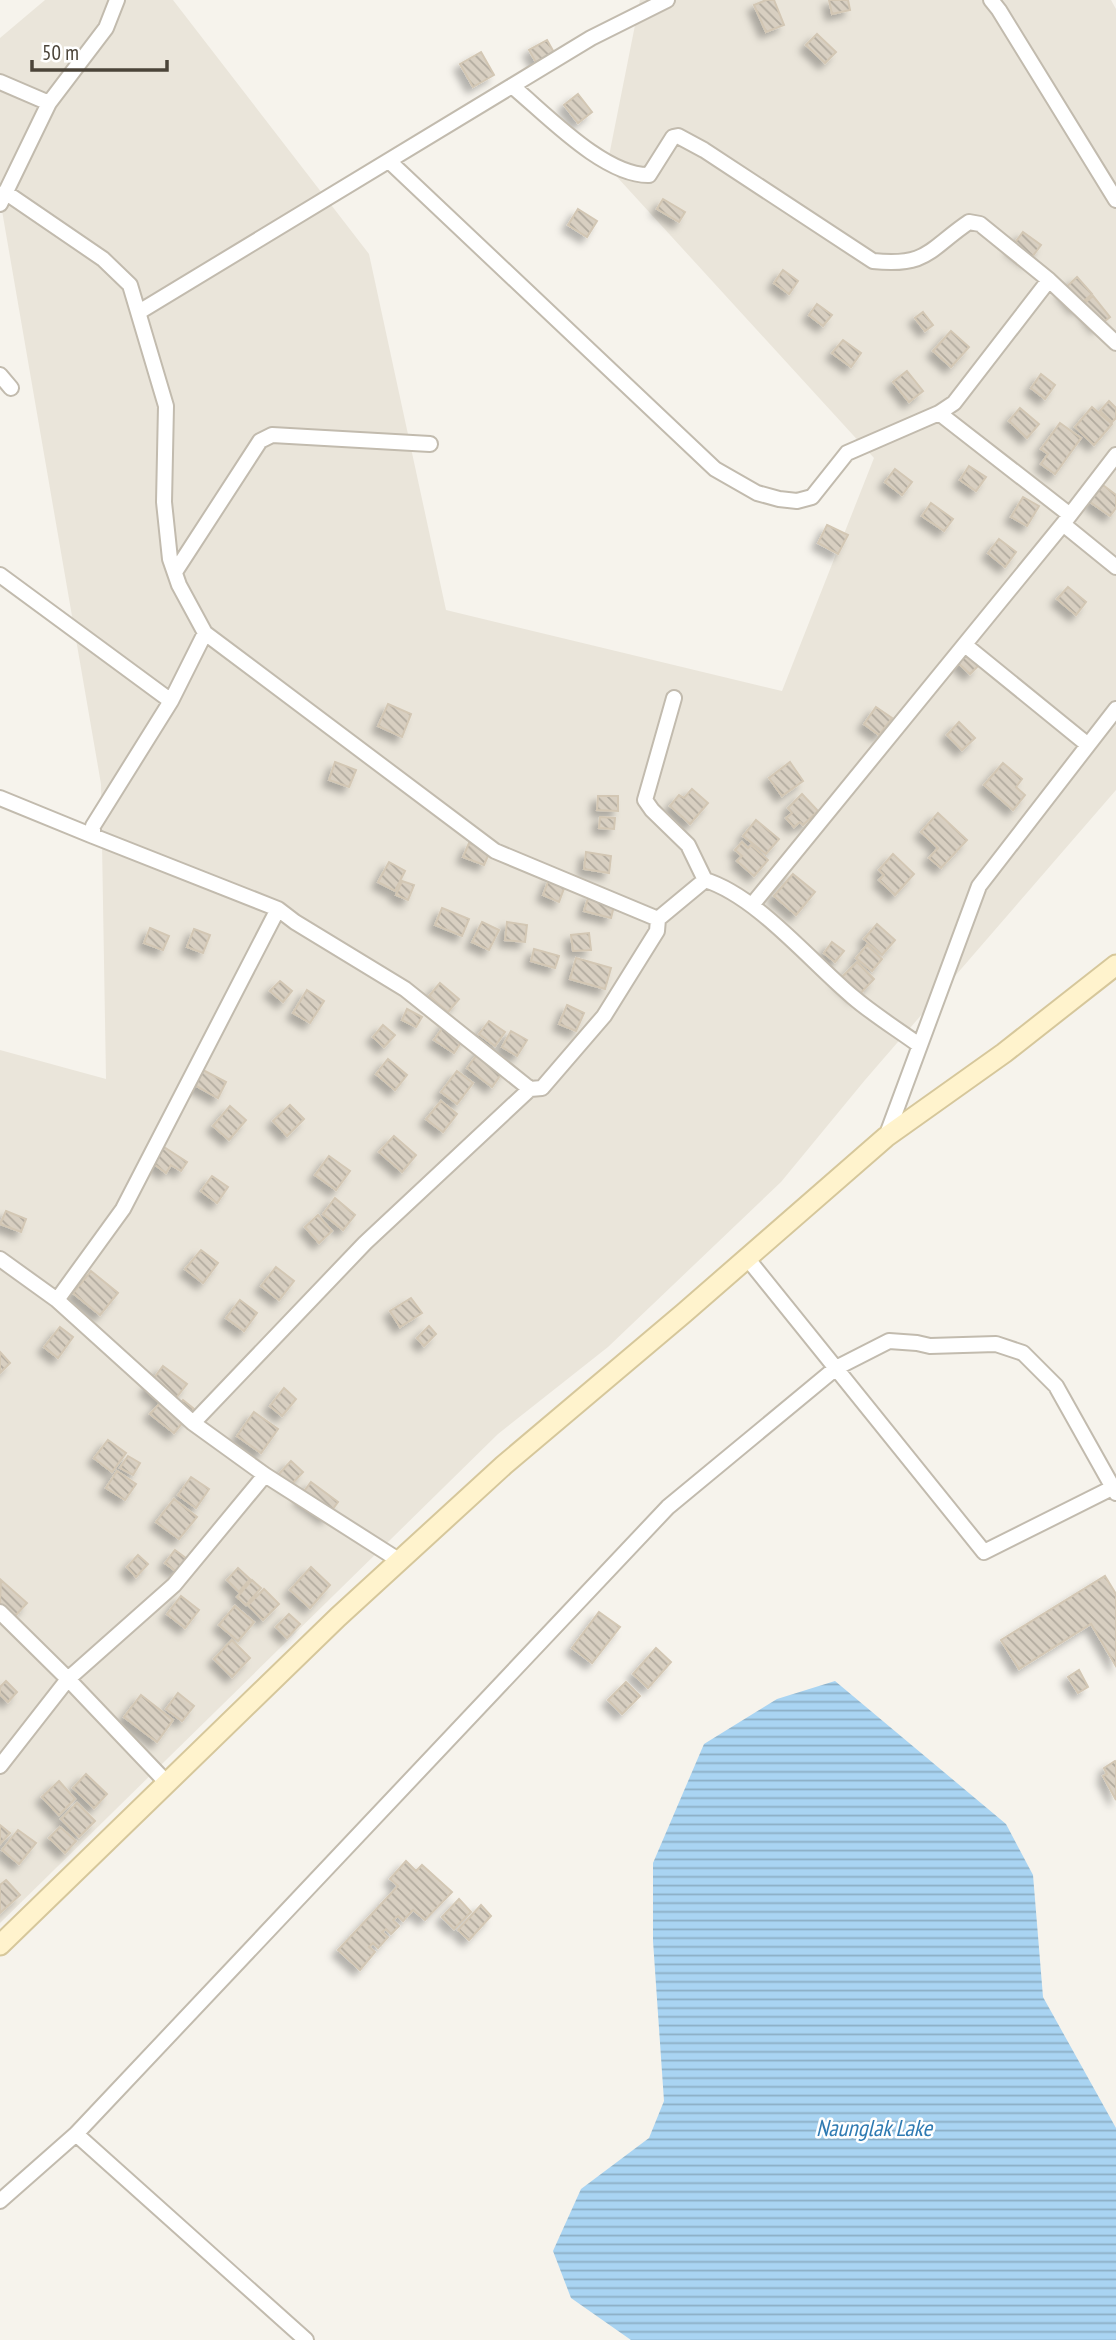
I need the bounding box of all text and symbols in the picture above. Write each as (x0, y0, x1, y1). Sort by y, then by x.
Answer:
scale bar (32, 28, 166, 72)
text: 50 m (42, 39, 79, 66)
water label: Naunglak Lake (816, 2113, 934, 2142)

